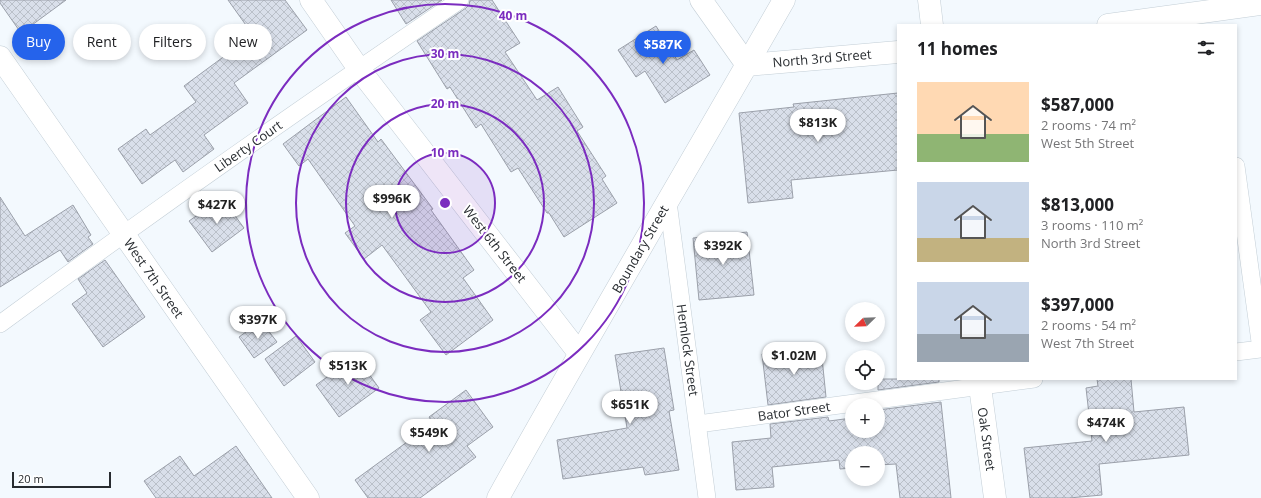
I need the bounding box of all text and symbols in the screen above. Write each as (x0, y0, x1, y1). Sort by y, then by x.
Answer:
text: 40 m (499, 7, 527, 24)
chip: Buy (12, 24, 65, 60)
chip: Rent (73, 24, 131, 60)
chip: Filters (139, 24, 206, 60)
chip: New (214, 24, 272, 60)
pin: $587K (635, 31, 691, 65)
text: $587K (644, 35, 682, 53)
text: 11 homes (917, 37, 998, 60)
icon: filters (1195, 37, 1217, 59)
text: 30 m (431, 45, 459, 62)
street label: North 3rd Street (772, 45, 873, 71)
text: $587,000 (1041, 93, 1114, 116)
text: 20 m (431, 95, 459, 112)
icon: home (949, 98, 997, 146)
pin: $813K (790, 109, 846, 143)
text: $813K (799, 113, 837, 131)
street label: Liberty Court (210, 116, 286, 176)
text: 2 rooms · 74 m² (1041, 116, 1136, 134)
text: West 5th Street (1041, 134, 1134, 152)
text: 10 m (431, 144, 459, 161)
pin: $996K (364, 185, 420, 219)
text: $996K (373, 189, 411, 207)
pin: $427K (189, 191, 245, 225)
text: $813,000 (1041, 193, 1114, 216)
text: $427K (198, 195, 236, 213)
centre of rings (438, 196, 452, 210)
icon: home (949, 198, 997, 246)
street label: Boundary Street (607, 201, 673, 296)
street label: West 6th Street (459, 202, 531, 287)
text: 3 rooms · 110 m² (1041, 216, 1143, 234)
pin: $392K (695, 232, 751, 266)
text: North 3rd Street (1041, 234, 1140, 252)
street label: West 7th Street (120, 235, 188, 322)
text: $392K (704, 236, 742, 254)
text: $397,000 (1041, 293, 1114, 316)
icon: home (949, 298, 997, 346)
north arrow (845, 302, 885, 342)
map controls (845, 302, 885, 486)
street label: Hemlock Street (673, 303, 703, 398)
pin: $397K (230, 306, 286, 340)
text: $397K (239, 310, 277, 328)
text: 2 rooms · 54 m² (1041, 316, 1136, 334)
text: West 7th Street (1041, 334, 1134, 352)
pin: $1.02M (761, 342, 827, 376)
text: $1.02M (771, 346, 817, 364)
button: locate (845, 350, 885, 390)
pin: $513K (320, 352, 376, 386)
text: $513K (329, 356, 367, 374)
pin: $651K (602, 391, 658, 425)
text: $651K (611, 395, 649, 413)
street label: Bator Street (757, 397, 832, 425)
button: + (845, 398, 885, 438)
street label: Oak Street (974, 406, 1000, 472)
pin: $474K (1078, 409, 1134, 443)
text: $474K (1087, 413, 1125, 431)
pin: $549K (401, 419, 457, 453)
text: $549K (410, 423, 448, 441)
button: − (845, 446, 885, 486)
scale bar (12, 470, 111, 489)
text: 20 m (18, 471, 44, 486)

